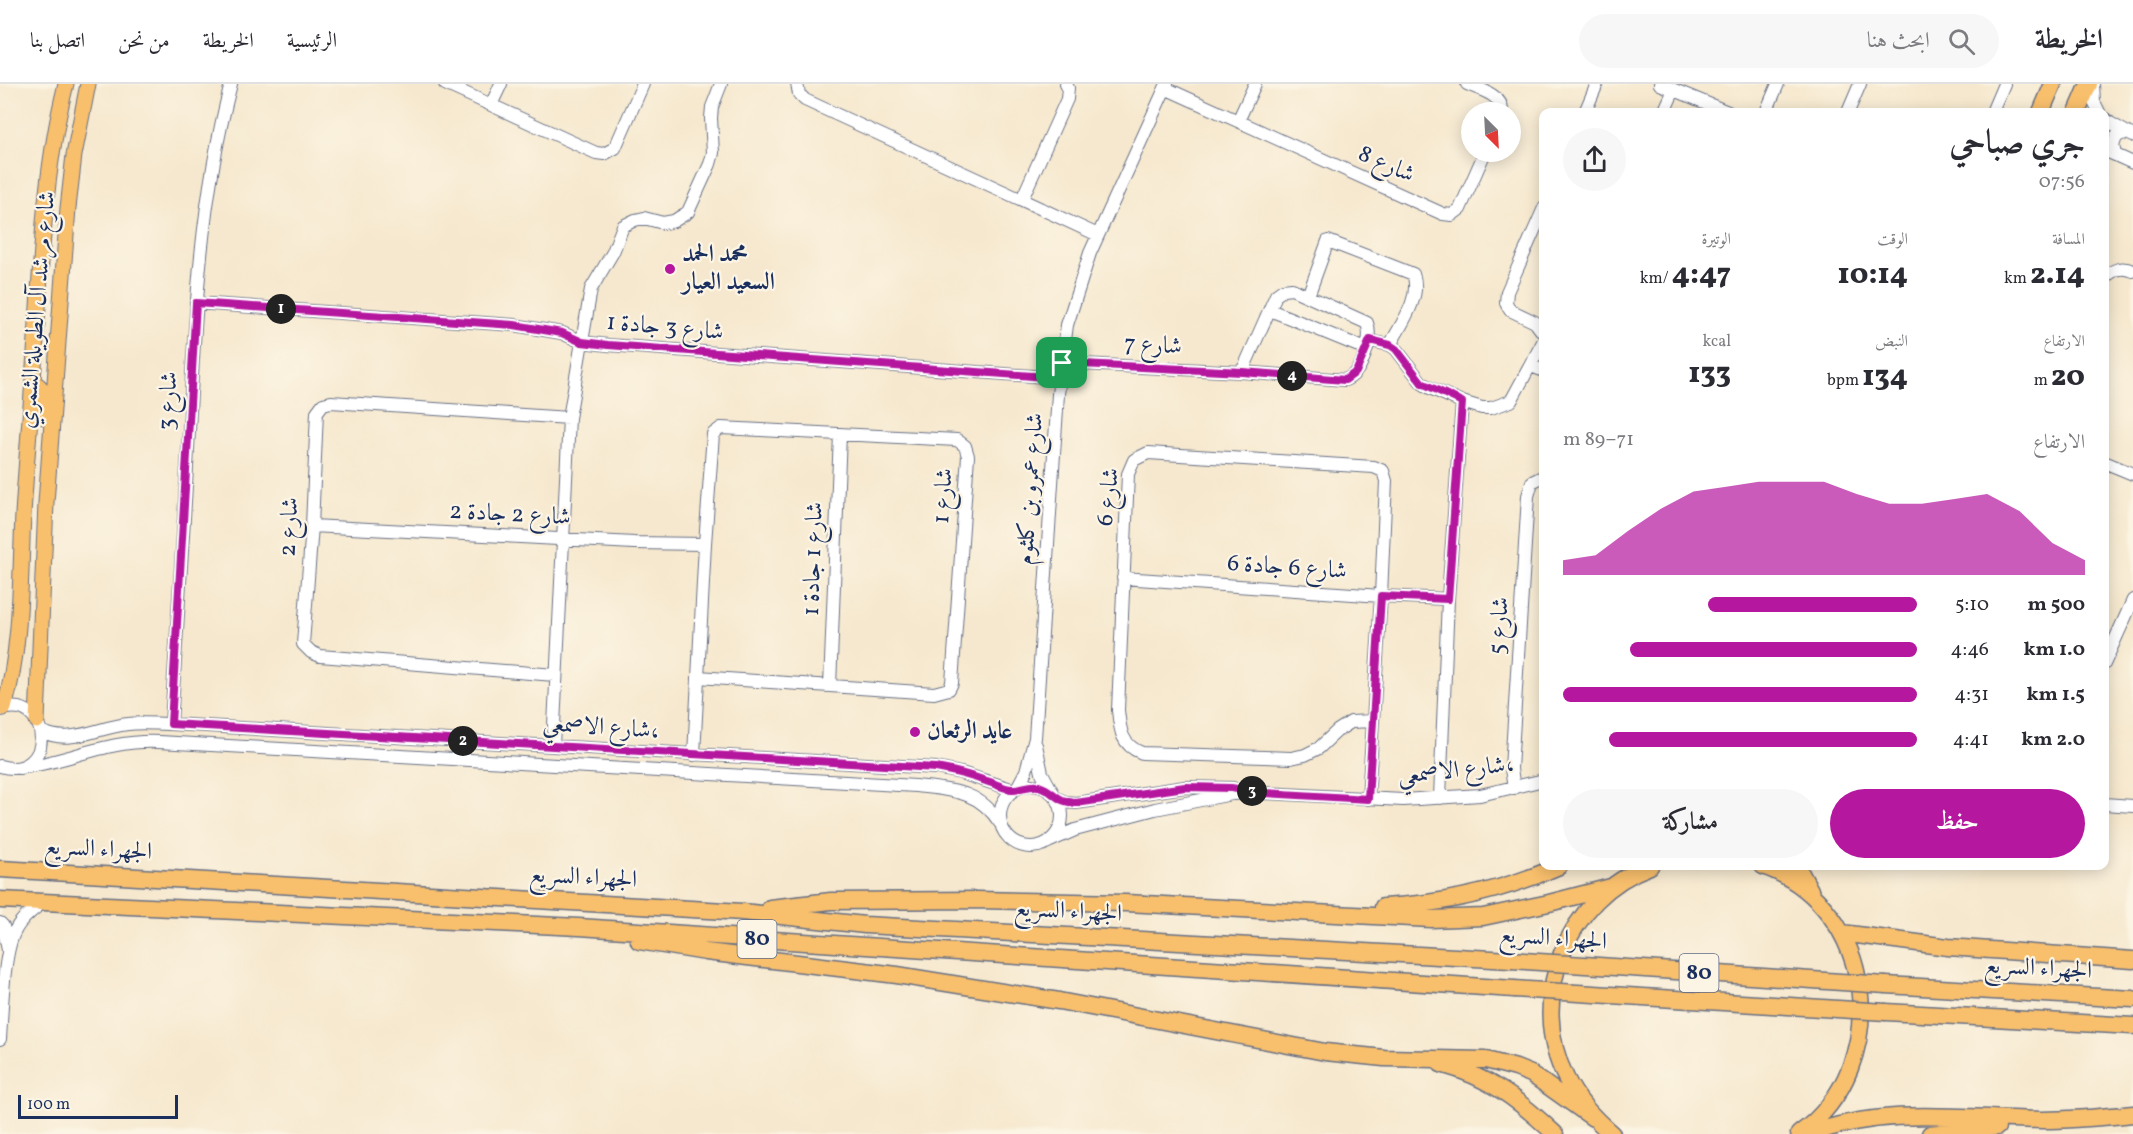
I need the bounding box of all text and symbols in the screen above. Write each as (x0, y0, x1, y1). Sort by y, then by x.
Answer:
search box (1579, 14, 1999, 68)
text: الخريطة (2035, 21, 2103, 60)
icon: search (1945, 25, 1978, 58)
text: ابحث هنا (1867, 26, 1930, 57)
text: اتصل بنا (30, 27, 85, 56)
text: من نحن (118, 27, 170, 56)
text: الخريطة (203, 27, 254, 56)
text: الرئيسية (287, 27, 337, 56)
north arrow (1461, 102, 1521, 162)
map controls (1461, 102, 1521, 162)
text: جري صباحي (1950, 122, 2085, 168)
button: share (1563, 128, 1626, 191)
street label: شارع 8 (1352, 138, 1420, 193)
text: 07:56 (2039, 168, 2085, 196)
street label: شارع مرشد آل الطويلة الشمري (11, 190, 66, 430)
text: الوتيرة (1701, 229, 1731, 251)
text: الوقت (1877, 229, 1908, 251)
text: المسافة (2052, 229, 2085, 251)
place label: محمد الحمد السعيد العيار (679, 238, 775, 300)
text: 4:47 (1672, 254, 1731, 296)
text: 10:14 (1838, 254, 1908, 296)
text: 2.14 (2030, 254, 2085, 296)
marker: محمد الحمد السعيد العيار (663, 262, 677, 276)
text: /km (1640, 268, 1672, 290)
text: km (2004, 268, 2030, 290)
pin: 1 (266, 294, 296, 324)
text: 1 (278, 298, 284, 320)
street label: شارع 3 جادة 1 (605, 306, 725, 351)
street label: شارع 7 (1123, 328, 1183, 365)
text: kcal (1703, 331, 1731, 353)
text: النبض (1875, 331, 1908, 353)
text: الارتفاع (2043, 331, 2085, 353)
pin (1036, 337, 1087, 388)
icon: arrive (1045, 346, 1078, 379)
text: 133 (1688, 353, 1731, 395)
text: 134 (1862, 356, 1908, 398)
text: 20 (2051, 356, 2085, 398)
pin: 4 (1277, 361, 1307, 391)
text: 4 (1287, 365, 1297, 387)
text: bpm (1827, 370, 1862, 392)
text: m (2034, 370, 2051, 392)
street label: شارع 3 (150, 371, 189, 431)
street label: شارع عمرو بن كلثوم (1009, 412, 1055, 566)
text: 71–89 m (1563, 426, 1634, 454)
text: الارتفاع (2033, 429, 2085, 457)
street label: شارع 6 (1089, 466, 1130, 528)
street label: شارع 1 (925, 467, 964, 525)
street label: شارع 2 جادة 2 (448, 495, 572, 536)
street label: شارع 2 (271, 496, 310, 558)
street label: شارع 1 جادة 1 (795, 501, 834, 617)
street label: شارع 6 جادة 6 (1226, 547, 1348, 590)
text: 5:10 (1955, 591, 1989, 619)
text: 500 m (2027, 591, 2085, 619)
street label: شارع 5 (1481, 596, 1520, 656)
text: 4:46 (1950, 636, 1989, 664)
text: 1.0 km (2023, 636, 2085, 664)
text: 4:31 (1954, 681, 1989, 709)
text: 1.5 km (2026, 681, 2085, 709)
street label: شارع الاصمعي، (541, 707, 660, 752)
place label: عايد الرثعان (927, 715, 1012, 749)
marker: عايد الرثعان (908, 725, 922, 739)
pin: 2 (448, 726, 478, 756)
text: 4:41 (1953, 726, 1989, 754)
text: 2.0 km (2021, 726, 2085, 754)
text: 2 (459, 730, 467, 752)
street label: شارع الاصمعي، (1396, 748, 1516, 797)
pin: 3 (1237, 776, 1267, 806)
text: 3 (1248, 780, 1256, 802)
button: مشاركة (1563, 789, 1818, 858)
button: حفظ (1830, 789, 2085, 858)
street label: الجهراء السريع (43, 830, 153, 873)
street label: الجهراء السريع (528, 858, 638, 901)
street label: الجهراء السريع (1013, 892, 1123, 935)
street label: الجهراء السريع (1498, 918, 1608, 963)
road number: 80 (738, 920, 777, 958)
street label: الجهراء السريع (1983, 949, 2093, 992)
road number: 80 (1680, 954, 1718, 992)
scale bar (18, 1092, 178, 1120)
text: 100 m (27, 1094, 70, 1116)

